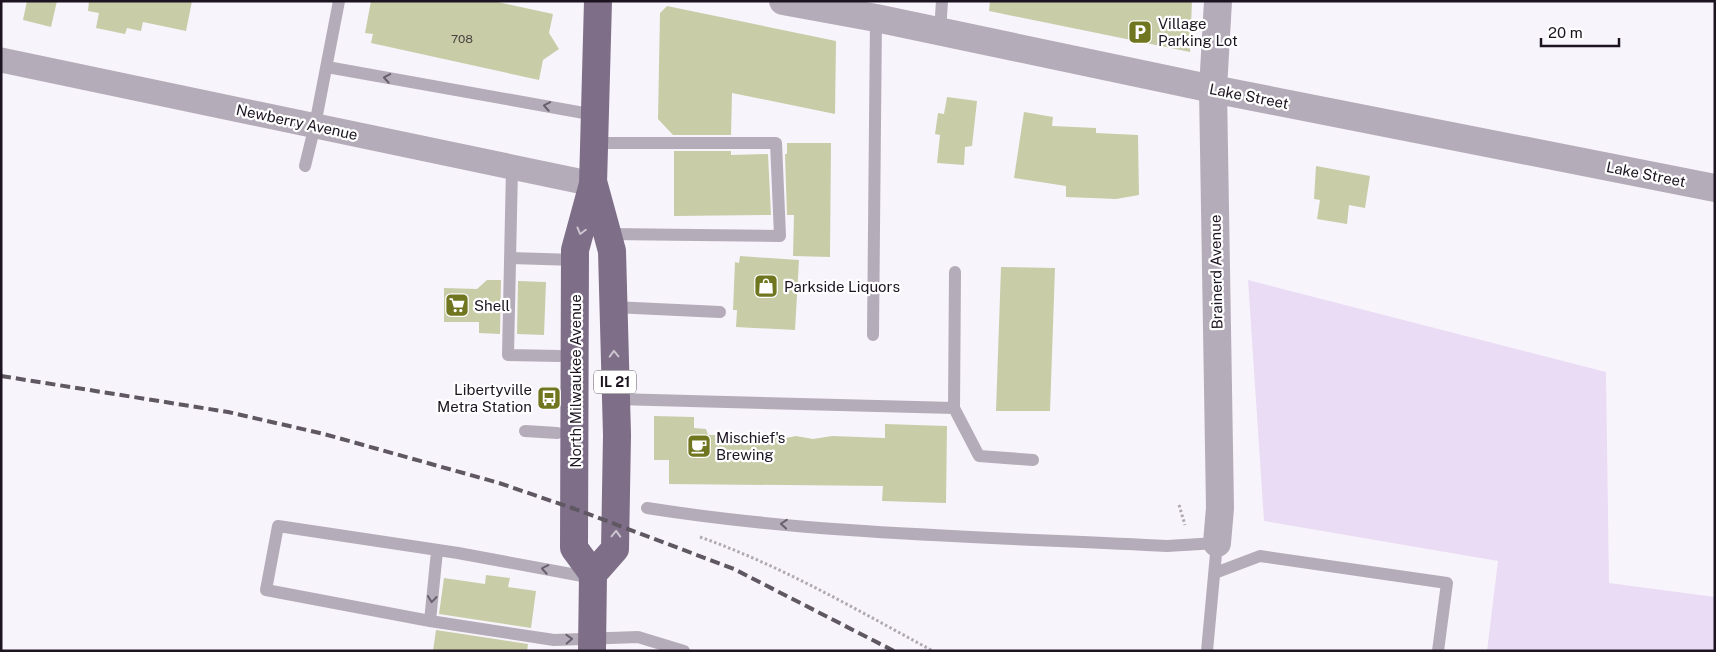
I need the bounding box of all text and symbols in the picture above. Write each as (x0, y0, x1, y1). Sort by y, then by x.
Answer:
place label: Village Parking Lot (1158, 15, 1238, 49)
scale bar (1541, 15, 1618, 47)
parking icon: Village Parking Lot (1127, 19, 1153, 45)
text: 20 m (1548, 24, 1583, 41)
house number: 708 (451, 32, 473, 46)
one-way arrow (383, 73, 392, 83)
street label: Lake Street (1208, 80, 1290, 112)
street label: Newberry Avenue (235, 101, 359, 143)
one-way arrow (543, 102, 552, 112)
street label: Lake Street (1605, 158, 1687, 190)
street label: Brainerd Avenue (1206, 214, 1226, 330)
one-way arrow (576, 226, 586, 235)
shop icon: Parkside Liquors (753, 273, 779, 299)
place label: Parkside Liquors (784, 278, 900, 295)
supermarket icon: Shell (444, 292, 470, 318)
street label: North Milwaukee Avenue (567, 294, 584, 468)
place label: Shell (474, 297, 510, 314)
one-way arrow (609, 350, 620, 358)
road number: IL 21 (594, 371, 636, 394)
place label: Libertyville Metra Station (437, 381, 532, 415)
bus stop icon: Libertyville Metra Station (536, 385, 562, 411)
place label: Mischief's Brewing (716, 429, 785, 463)
cafe icon: Mischief's Brewing (686, 433, 712, 459)
one-way arrow (779, 519, 787, 530)
one-way arrow (611, 530, 621, 538)
one-way arrow (541, 564, 549, 574)
one-way arrow (427, 596, 438, 604)
one-way arrow (566, 634, 574, 645)

